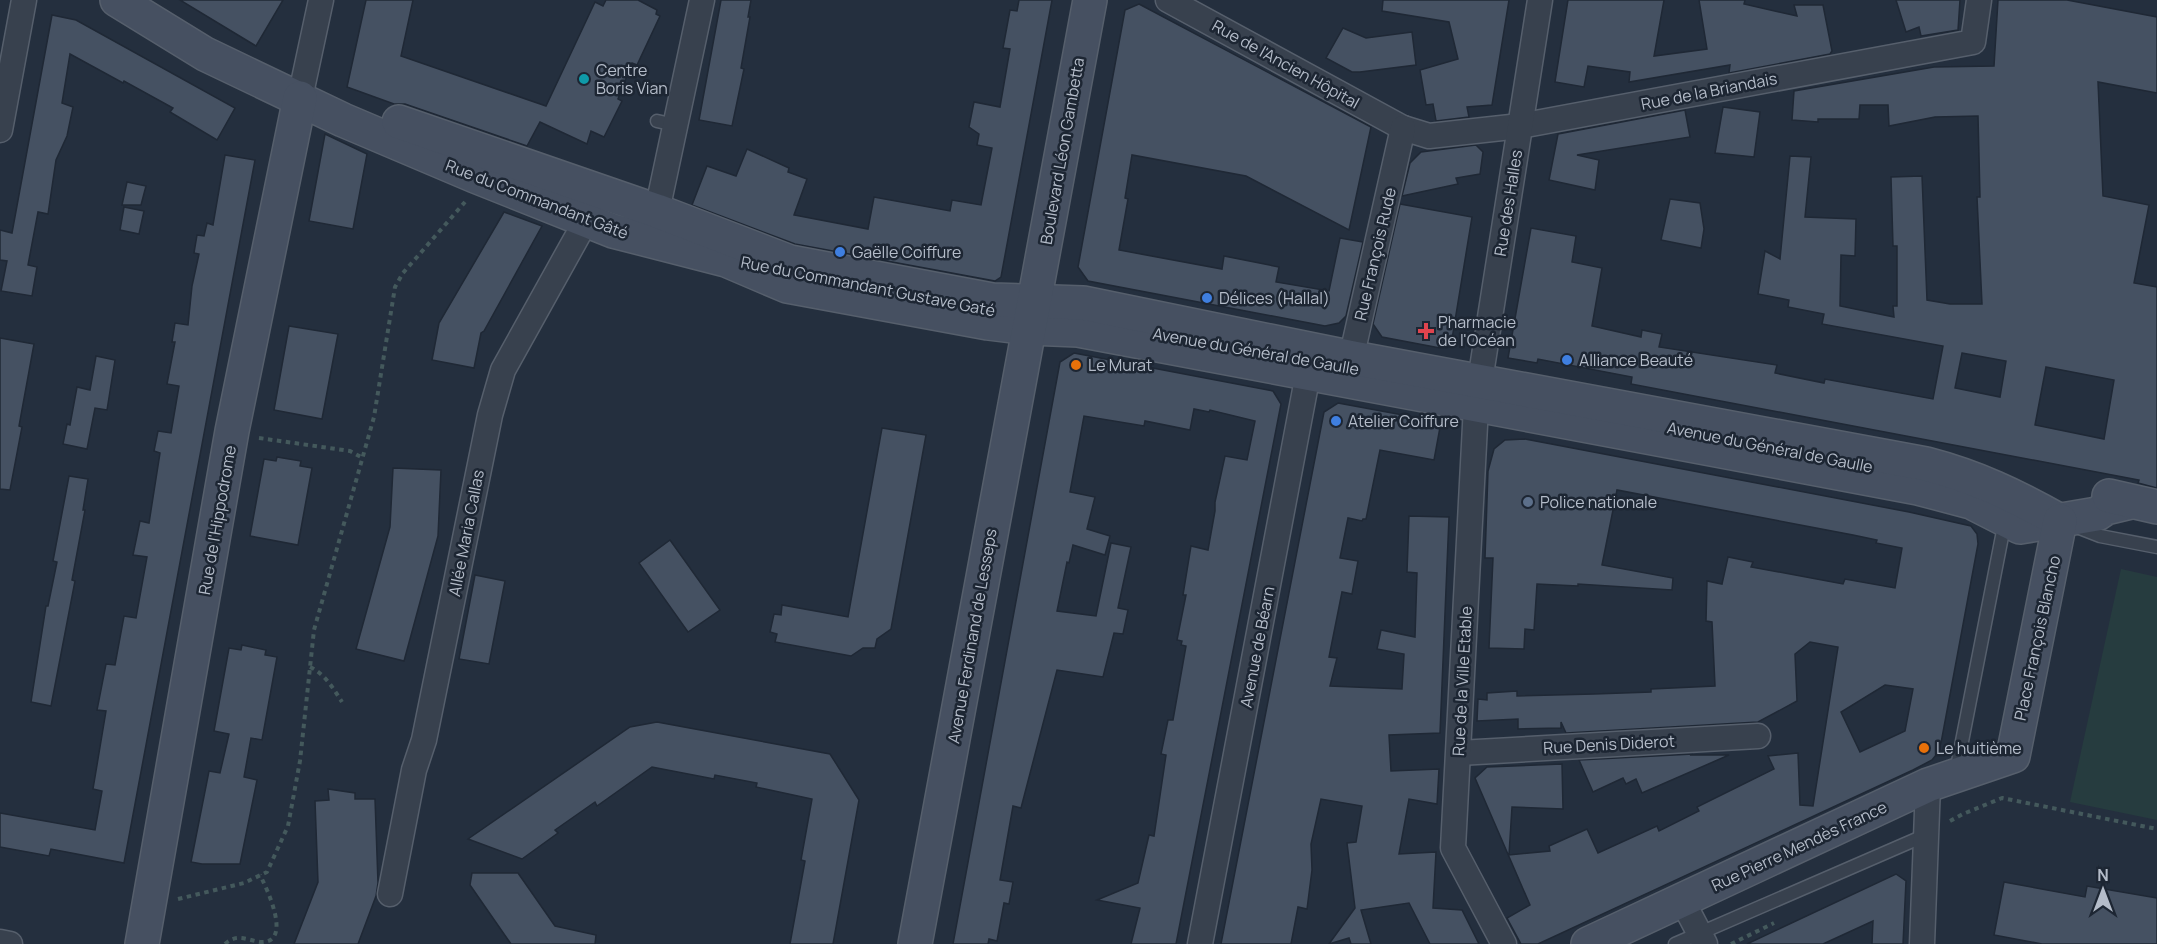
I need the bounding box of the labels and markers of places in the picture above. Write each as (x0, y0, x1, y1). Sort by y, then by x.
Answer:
place label: Centre Boris Vian (596, 59, 668, 99)
marker: Centre Boris Vian (577, 72, 591, 86)
place label: Gaëlle Coiffure (852, 241, 961, 263)
marker: Gaëlle Coiffure (833, 245, 847, 259)
place label: Délices (Hallal) (1219, 287, 1330, 309)
marker: Délices (Hallal) (1200, 291, 1214, 305)
place label: Pharmacie de l'Océan (1438, 311, 1516, 351)
marker: Pharmacie de l'Océan (1419, 324, 1433, 338)
place label: Alliance Beauté (1579, 349, 1693, 371)
marker: Alliance Beauté (1560, 353, 1574, 367)
place label: Le Murat (1088, 354, 1152, 376)
marker: Le Murat (1069, 358, 1083, 372)
place label: Atelier Coiffure (1348, 410, 1459, 432)
marker: Atelier Coiffure (1329, 414, 1343, 428)
place label: Police nationale (1540, 491, 1657, 513)
marker: Police nationale (1521, 495, 1535, 509)
place label: Le huitième (1936, 737, 2022, 759)
marker: Le huitième (1917, 741, 1931, 755)

